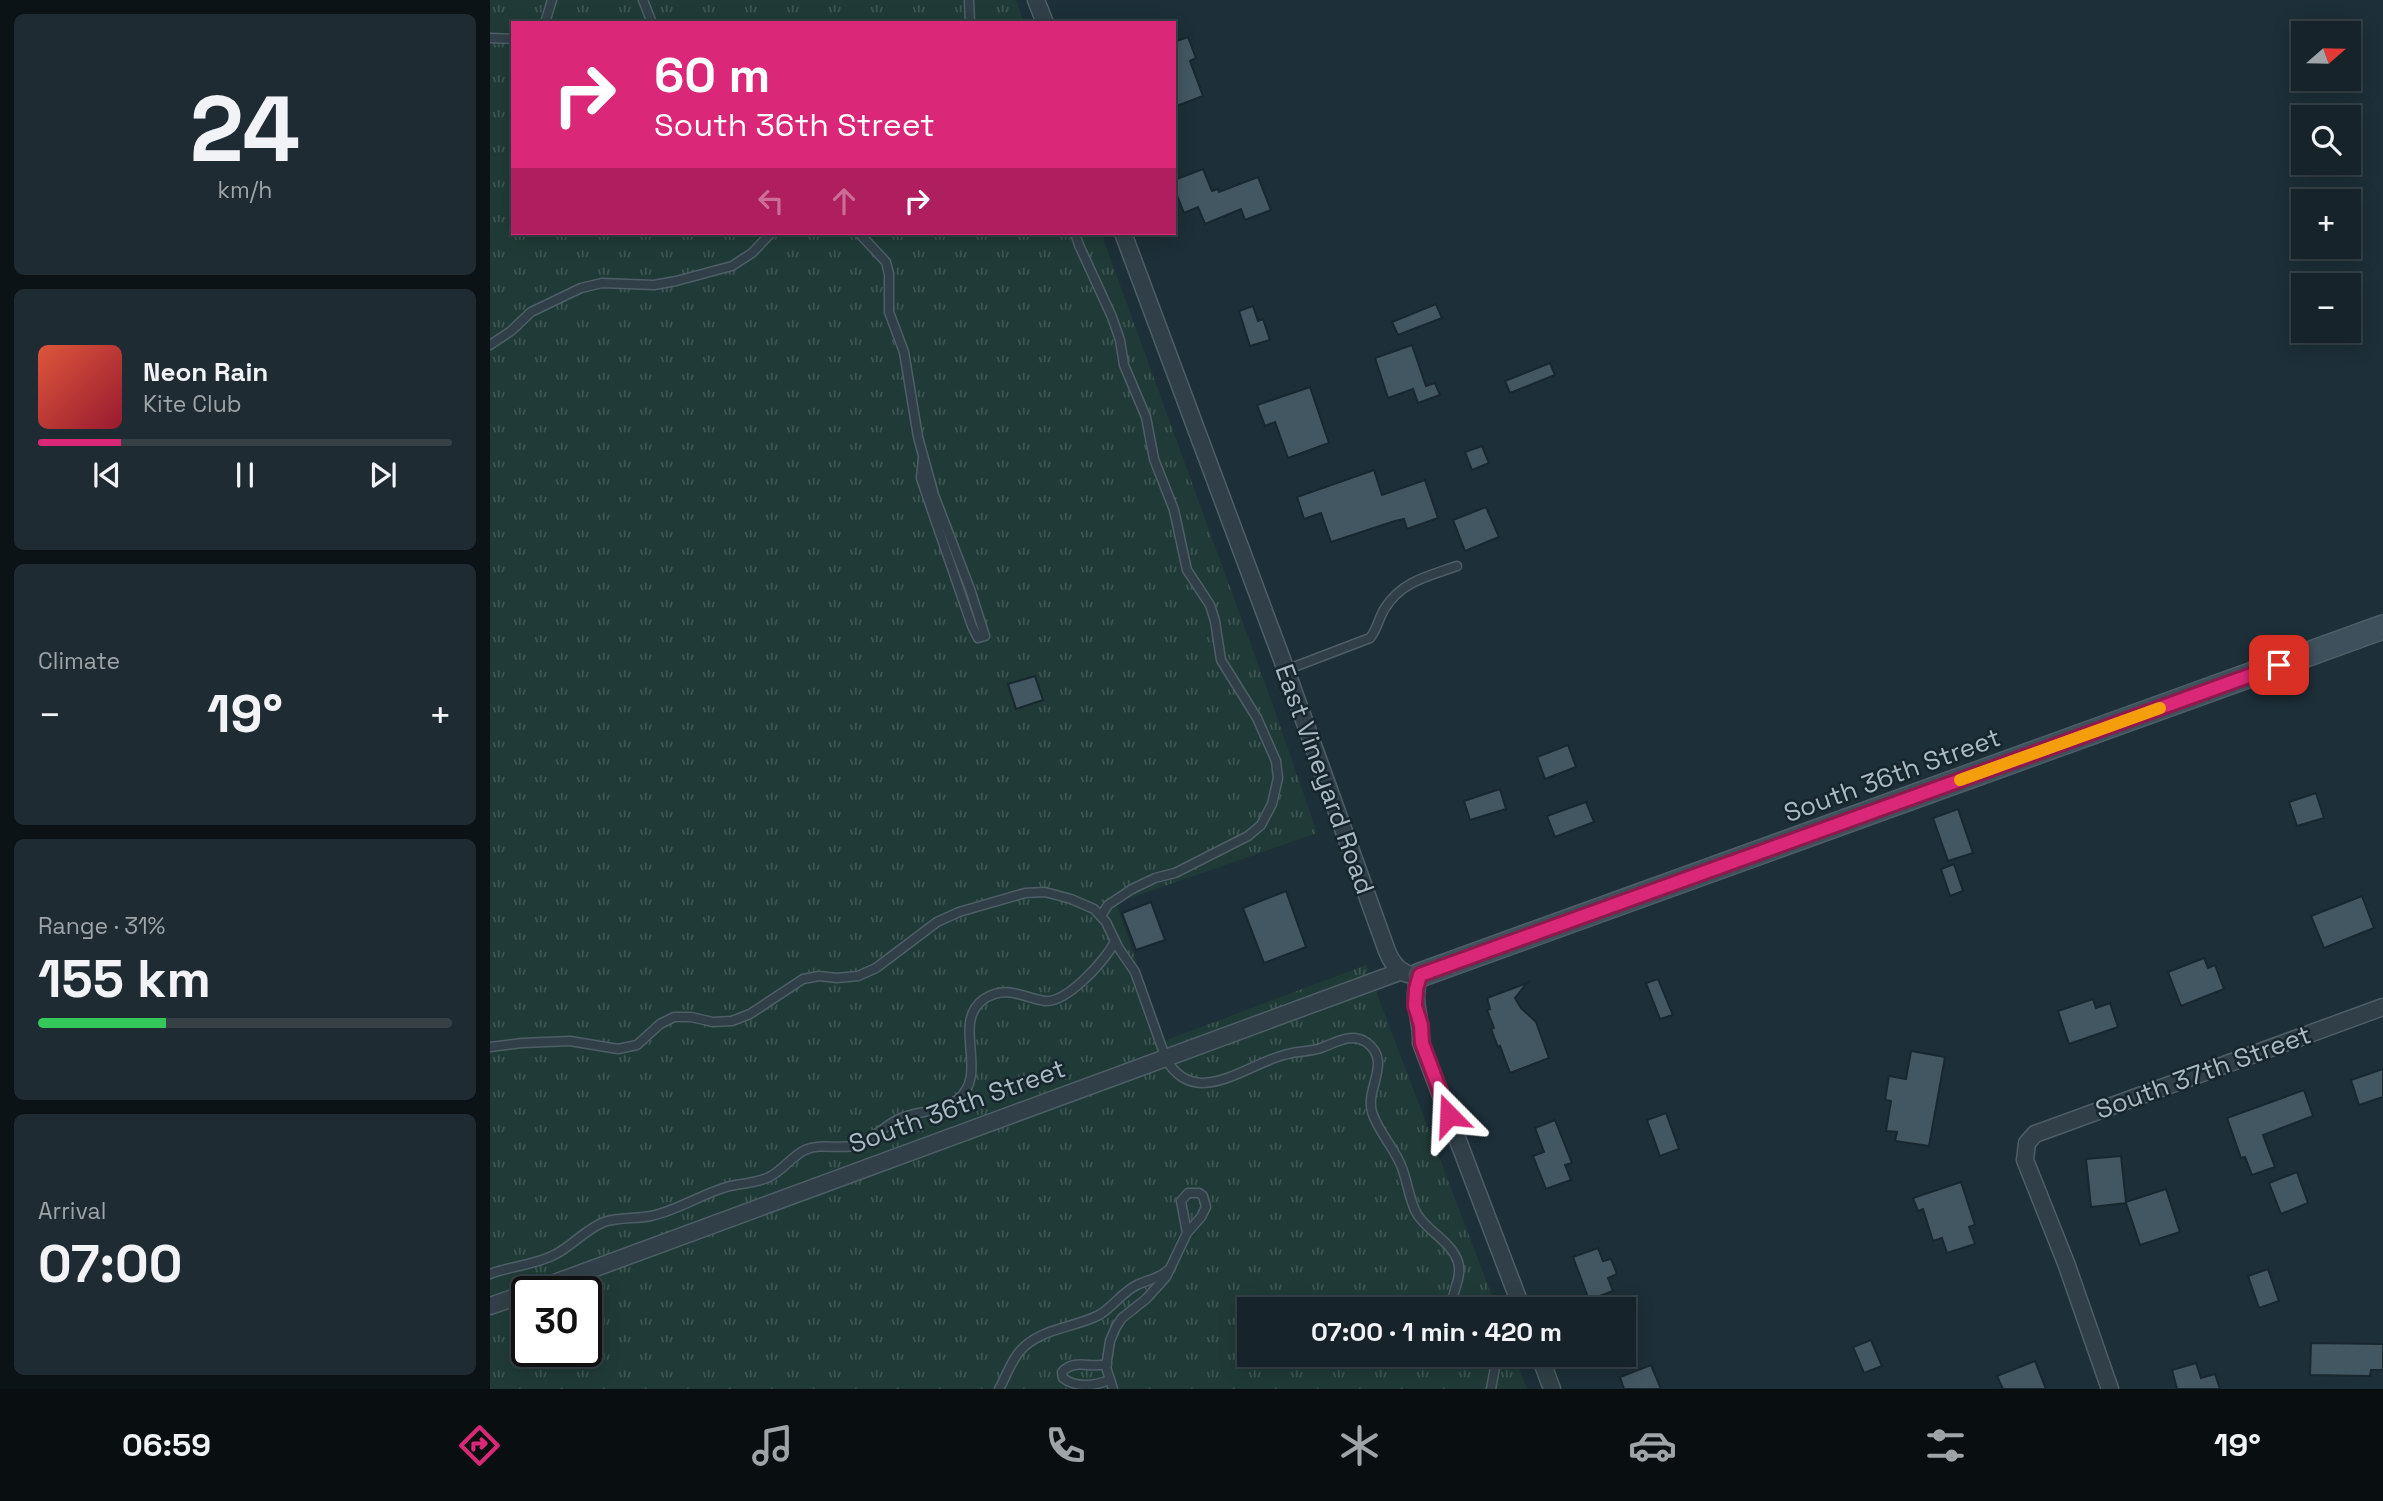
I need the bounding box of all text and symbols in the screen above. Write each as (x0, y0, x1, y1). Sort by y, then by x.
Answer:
north arrow (2291, 21, 2361, 91)
map controls (2291, 21, 2361, 343)
text: 60 m (654, 44, 770, 106)
icon: right (539, 49, 630, 140)
text: 24 (190, 71, 300, 188)
text: South 36th Street (654, 105, 935, 145)
button: search (2291, 105, 2361, 175)
text: km/h (218, 175, 272, 205)
icon: left (752, 182, 790, 220)
icon: ahead (825, 182, 863, 220)
icon: right (898, 182, 936, 220)
button: + (2291, 189, 2361, 259)
button: − (2291, 273, 2361, 343)
text: Neon Rain (143, 355, 268, 389)
text: Kite Club (143, 389, 242, 419)
icon: previous (88, 456, 126, 494)
icon: pause (226, 456, 264, 494)
icon: next (364, 456, 402, 494)
pin (2249, 635, 2309, 695)
text: Climate (38, 646, 120, 676)
icon: arrive (2260, 646, 2298, 684)
street label: East Vineyard Road (1268, 659, 1382, 899)
text: 19° (207, 681, 283, 747)
text: − (38, 691, 62, 739)
text: + (428, 691, 452, 739)
street label: South 36th Street (1779, 720, 2005, 830)
text: Range · 31% (38, 911, 165, 941)
text: 155 km (38, 946, 211, 1012)
street label: South 37th Street (2091, 1017, 2315, 1127)
street label: South 36th Street (844, 1051, 1070, 1161)
position arrow (1412, 1078, 1486, 1152)
text: Arrival (38, 1196, 106, 1226)
text: 07:00 (38, 1231, 182, 1297)
speed limit sign: 30 (511, 1276, 602, 1367)
text: 07:00 · 1 min · 420 m (1311, 1315, 1562, 1349)
icon: directions (455, 1421, 504, 1470)
icon: music (748, 1421, 797, 1470)
icon: phone (1041, 1421, 1090, 1470)
icon: climate (1335, 1421, 1384, 1470)
icon: car (1628, 1421, 1677, 1470)
icon: filters (1921, 1421, 1970, 1470)
text: 06:59 (122, 1425, 211, 1465)
text: 19° (2214, 1425, 2261, 1465)

